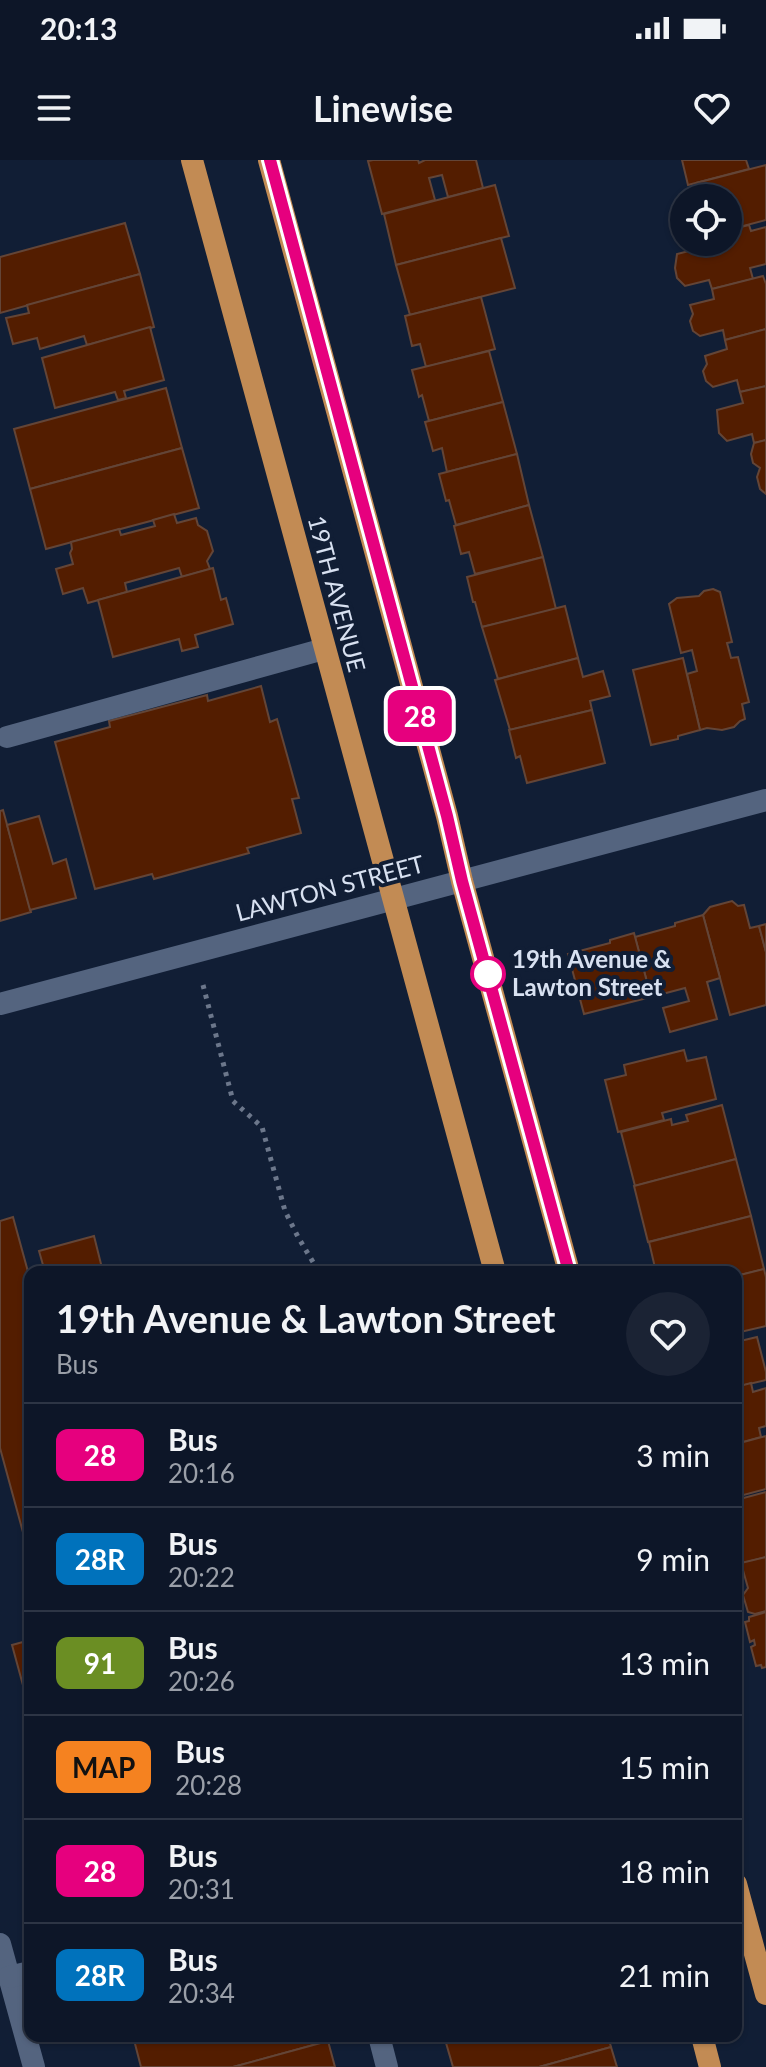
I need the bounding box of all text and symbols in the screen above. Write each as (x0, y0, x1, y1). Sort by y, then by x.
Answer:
text: 20:13 (40, 10, 117, 46)
icon: menu (32, 86, 76, 130)
text: Linewise (313, 86, 453, 130)
icon: heart (690, 86, 734, 130)
map controls (670, 184, 742, 256)
button: locate (670, 184, 742, 256)
street label: 19TH AVENUE (303, 512, 372, 675)
line badge: 28 (384, 690, 456, 742)
text: 28 (404, 699, 436, 733)
street label: LAWTON STREET (232, 848, 427, 927)
place label: 19th Avenue & Lawton Street (512, 944, 672, 1001)
marker: 19th Avenue & Lawton Street (471, 957, 505, 991)
button: heart (626, 1292, 710, 1376)
text: 19th Avenue & Lawton Street (56, 1295, 555, 1341)
text: Bus (56, 1348, 98, 1380)
text: Bus (168, 1421, 218, 1457)
text: 3 min (636, 1437, 710, 1473)
text: 28 (84, 1438, 116, 1472)
text: 20:16 (168, 1457, 235, 1489)
text: Bus (168, 1525, 218, 1561)
text: 9 min (636, 1541, 710, 1577)
text: 28R (75, 1542, 125, 1576)
text: 20:22 (168, 1561, 235, 1593)
text: Bus (168, 1629, 218, 1665)
text: 13 min (619, 1645, 710, 1681)
text: 91 (84, 1646, 116, 1680)
text: 20:26 (168, 1665, 235, 1697)
text: Bus (175, 1733, 225, 1769)
text: 15 min (619, 1749, 710, 1785)
text: MAP (72, 1750, 135, 1784)
text: 20:28 (175, 1769, 242, 1801)
text: Bus (168, 1837, 218, 1873)
text: 18 min (619, 1853, 710, 1889)
text: 28 (84, 1854, 116, 1888)
text: 20:31 (168, 1873, 235, 1905)
text: Bus (168, 1941, 218, 1977)
text: 21 min (619, 1957, 710, 1993)
text: 28R (75, 1958, 125, 1992)
text: 20:34 (168, 1977, 235, 2009)

